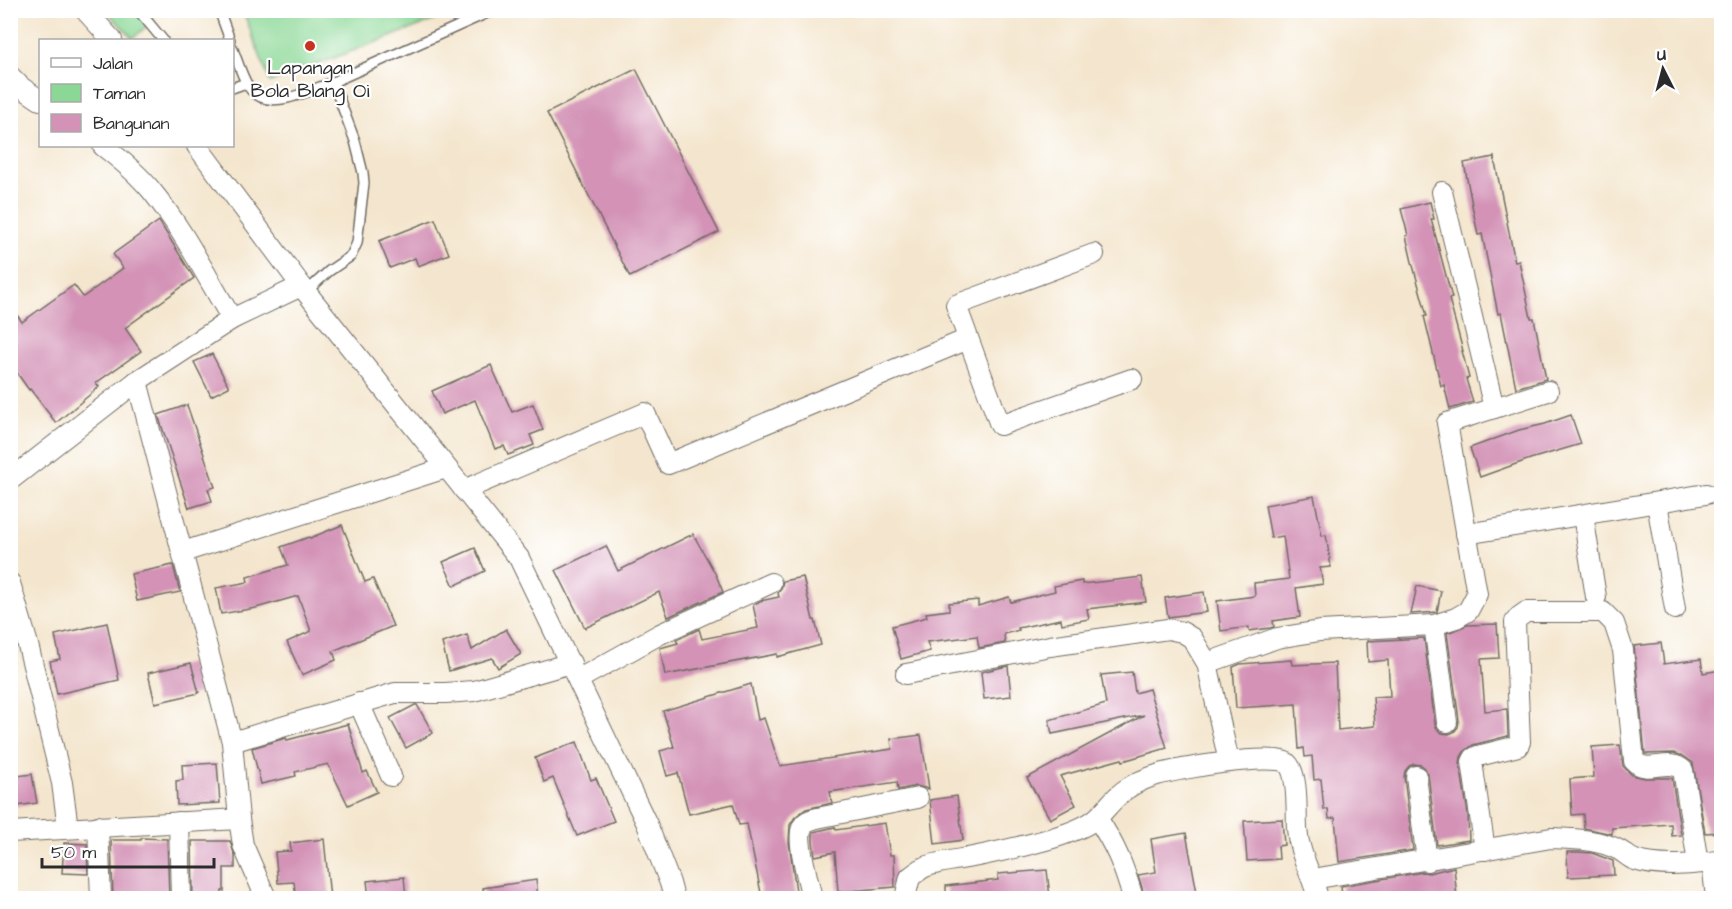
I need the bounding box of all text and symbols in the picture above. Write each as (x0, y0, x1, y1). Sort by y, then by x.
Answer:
legend (39, 39, 234, 147)
marker: Lapangan Bola Blang Oi (303, 39, 317, 53)
north arrow (1633, 39, 1693, 99)
text: U (1656, 44, 1667, 66)
text: Jalan (93, 51, 133, 76)
place label: Lapangan Bola Blang Oi (250, 54, 370, 106)
text: Taman (93, 81, 146, 106)
text: Bangunan (93, 111, 170, 137)
scale bar (42, 831, 214, 869)
text: 50 m (51, 840, 96, 865)

